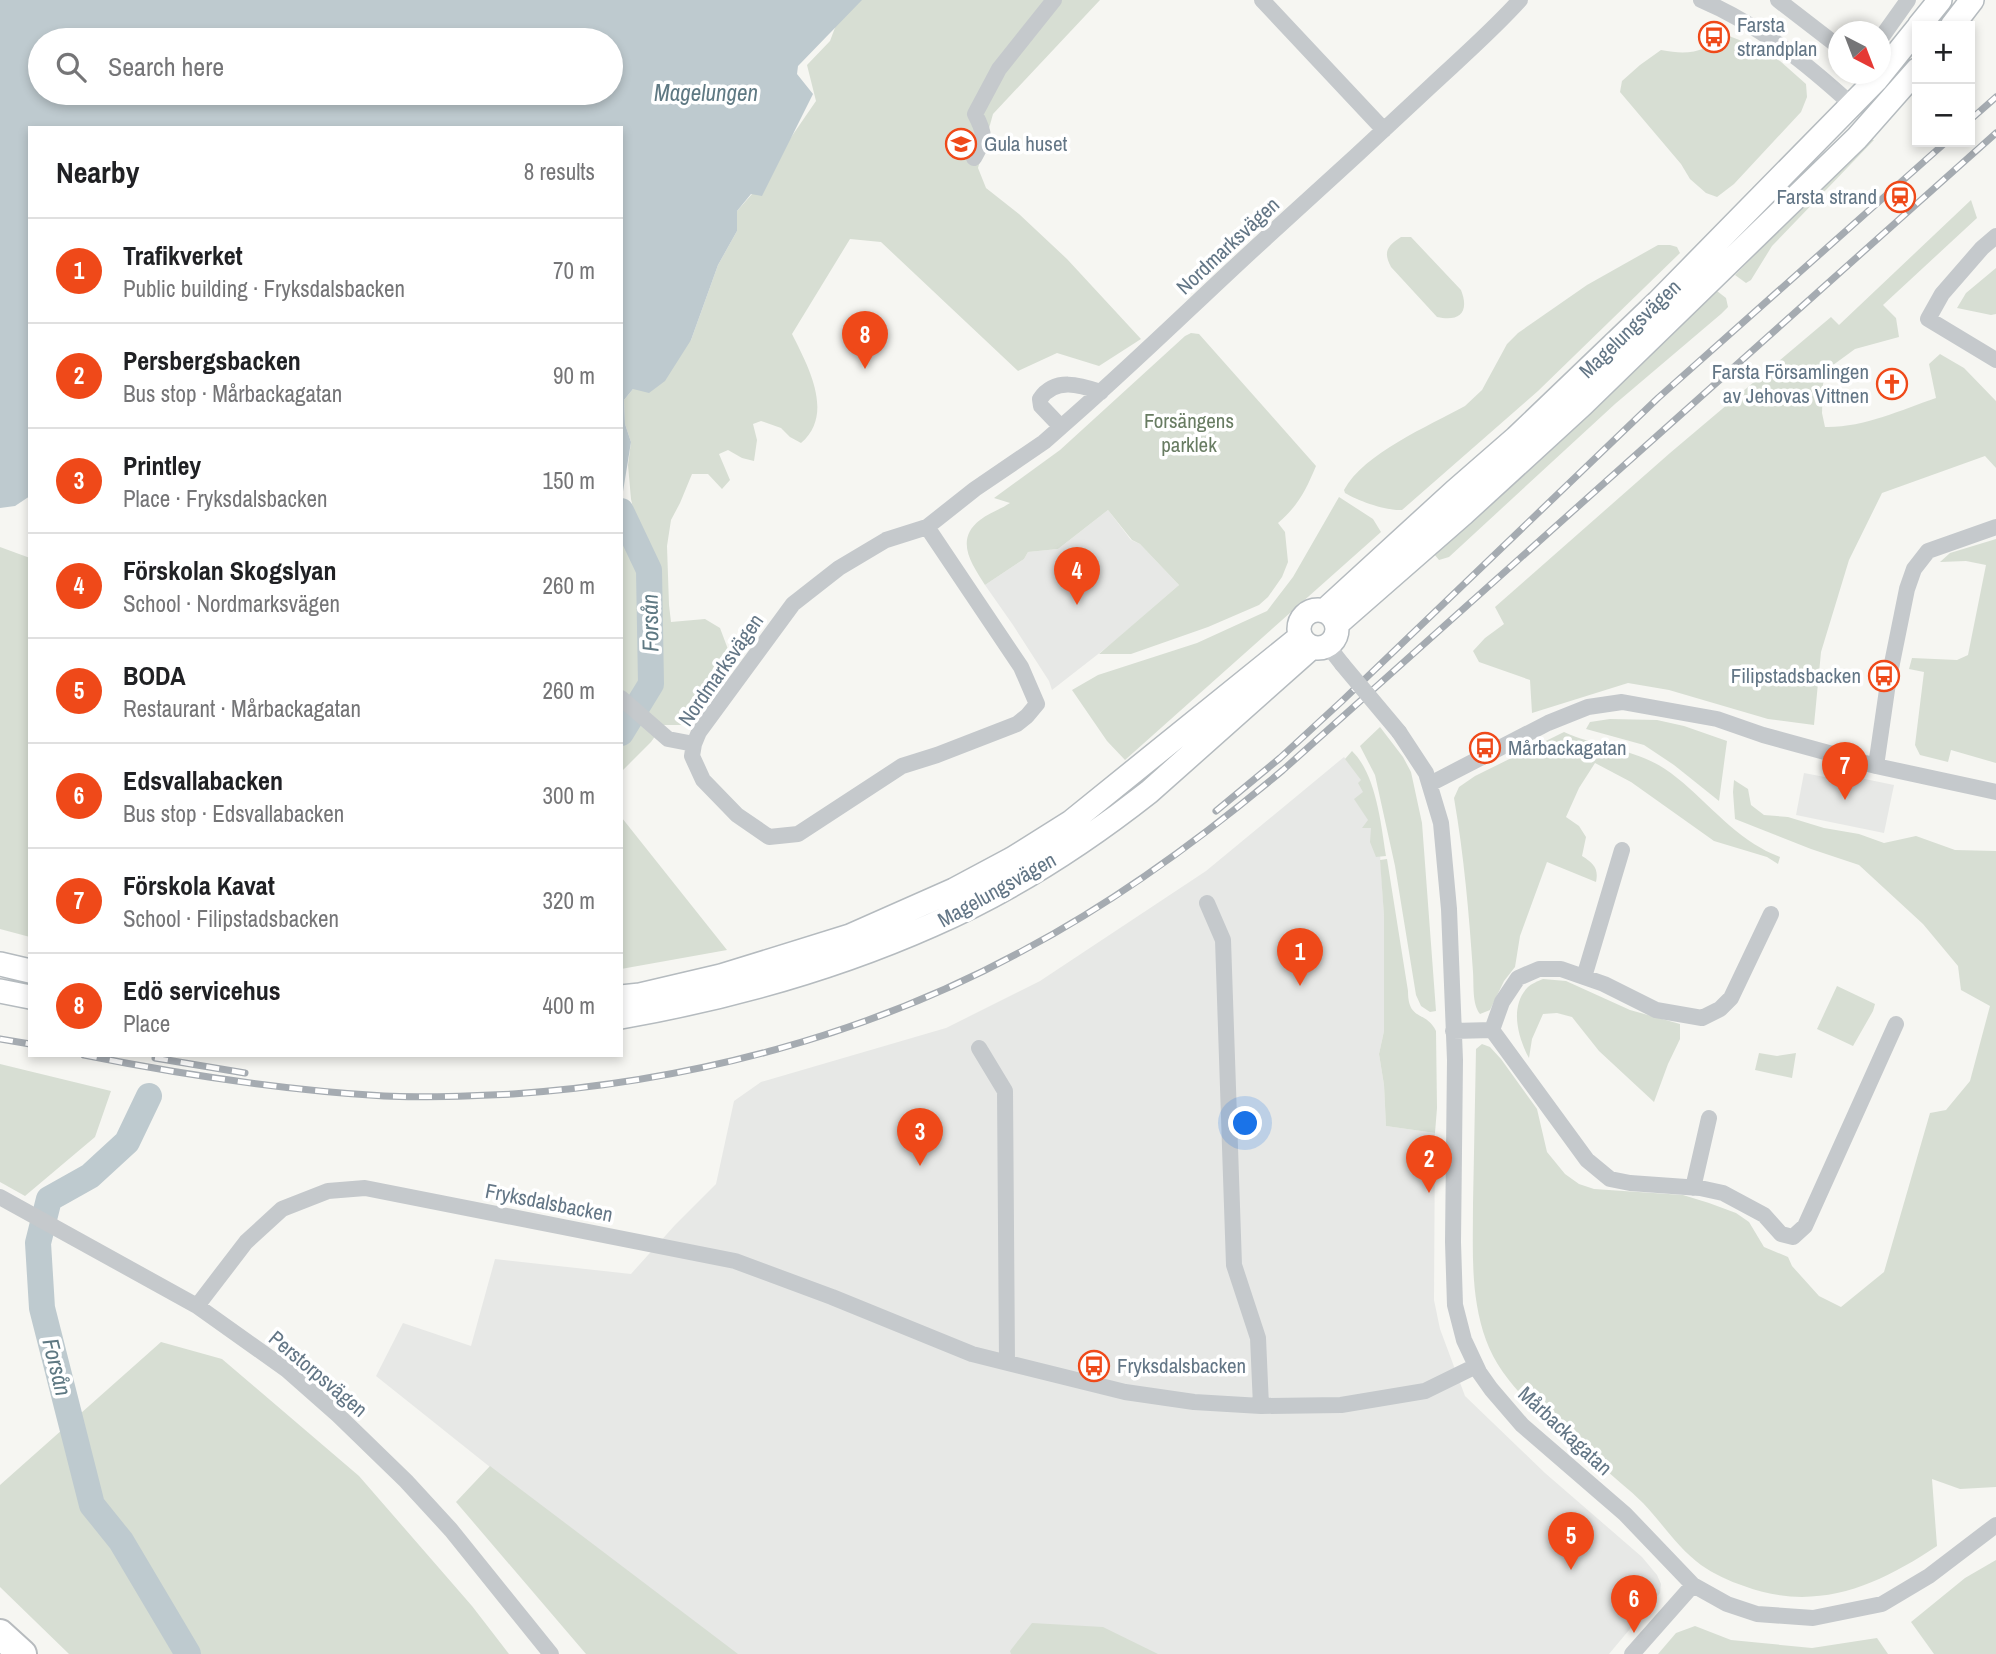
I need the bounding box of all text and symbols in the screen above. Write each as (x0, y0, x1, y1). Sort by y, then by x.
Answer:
place label: Farsta strandplan (1737, 10, 1817, 63)
bus stop icon: Farsta strandplan (1697, 20, 1731, 54)
north arrow (1828, 21, 1891, 84)
map controls (1912, 21, 1975, 147)
button: + (1912, 21, 1975, 84)
search box (28, 28, 623, 105)
icon: search (52, 48, 90, 86)
text: Search here (108, 49, 224, 84)
water label: Magelungen (654, 77, 758, 108)
button: − (1912, 84, 1975, 147)
school or university icon: Gula huset (944, 127, 978, 161)
place label: Gula huset (984, 129, 1067, 158)
text: Nearby (56, 152, 139, 192)
text: 8 results (524, 156, 595, 187)
station icon: Farsta strand (1883, 180, 1917, 214)
place label: Farsta strand (1776, 182, 1877, 211)
street label: Nordmarksvägen (1170, 190, 1285, 301)
text: Trafikverket (123, 238, 243, 273)
text: 1 (74, 255, 84, 286)
text: 70 m (553, 255, 595, 286)
text: Public building · Fryksdalsbacken (123, 273, 405, 304)
street label: Magelungsvägen (1572, 273, 1687, 385)
pin: 8 (842, 311, 888, 369)
text: Persbergsbacken (123, 343, 301, 378)
place label: Farsta Församlingen av Jehovas Vittnen (1712, 357, 1869, 410)
text: 2 (74, 360, 84, 391)
text: 90 m (553, 360, 595, 391)
church icon: Farsta Församlingen av Jehovas Vittnen (1875, 367, 1909, 401)
text: Bus stop · Mårbackagatan (123, 378, 342, 409)
park label: Forsängens parklek (1144, 406, 1234, 459)
text: Printley (123, 448, 201, 483)
text: 3 (74, 465, 84, 496)
text: 150 m (543, 465, 595, 496)
text: Place · Fryksdalsbacken (123, 483, 327, 514)
pin: 4 (1054, 547, 1100, 605)
text: Förskolan Skogslyan (123, 553, 336, 588)
text: 4 (74, 570, 84, 601)
text: 260 m (543, 570, 595, 601)
text: School · Nordmarksvägen (123, 588, 340, 619)
water label: Forsån (633, 594, 666, 652)
street label: Nordmarksvägen (671, 608, 770, 732)
text: BODA (123, 658, 186, 693)
bus stop icon: Filipstadsbacken (1867, 659, 1901, 693)
place label: Filipstadsbacken (1731, 661, 1861, 690)
text: 5 (74, 675, 84, 706)
text: 260 m (543, 675, 595, 706)
text: Restaurant · Mårbackagatan (123, 693, 361, 724)
bus stop icon: Mårbackagatan (1468, 731, 1502, 765)
place label: Mårbackagatan (1508, 733, 1627, 762)
pin: 7 (1822, 742, 1868, 800)
text: Edsvallabacken (123, 763, 283, 798)
text: 6 (74, 780, 84, 811)
text: 300 m (543, 780, 595, 811)
text: Bus stop · Edsvallabacken (123, 798, 344, 829)
street label: Magelungsvägen (932, 845, 1061, 934)
text: Förskola Kavat (123, 868, 275, 903)
text: 7 (74, 885, 84, 916)
text: 320 m (543, 885, 595, 916)
text: School · Filipstadsbacken (123, 903, 339, 934)
pin: 1 (1277, 928, 1323, 986)
text: Edö servicehus (123, 973, 281, 1008)
text: 8 (74, 990, 84, 1021)
text: 400 m (543, 990, 595, 1021)
text: Place (123, 1008, 170, 1039)
your location (1228, 1106, 1262, 1140)
pin: 3 (897, 1108, 943, 1166)
pin: 2 (1406, 1135, 1452, 1193)
street label: Fryksdalsbacken (483, 1176, 615, 1229)
street label: Perstorpsvägen (263, 1324, 374, 1423)
water label: Forsån (35, 1335, 80, 1399)
bus stop icon: Fryksdalsbacken (1077, 1349, 1111, 1383)
place label: Fryksdalsbacken (1117, 1351, 1246, 1380)
street label: Mårbackagatan (1512, 1380, 1619, 1482)
pin: 5 (1548, 1512, 1594, 1570)
pin: 6 (1611, 1575, 1657, 1633)

